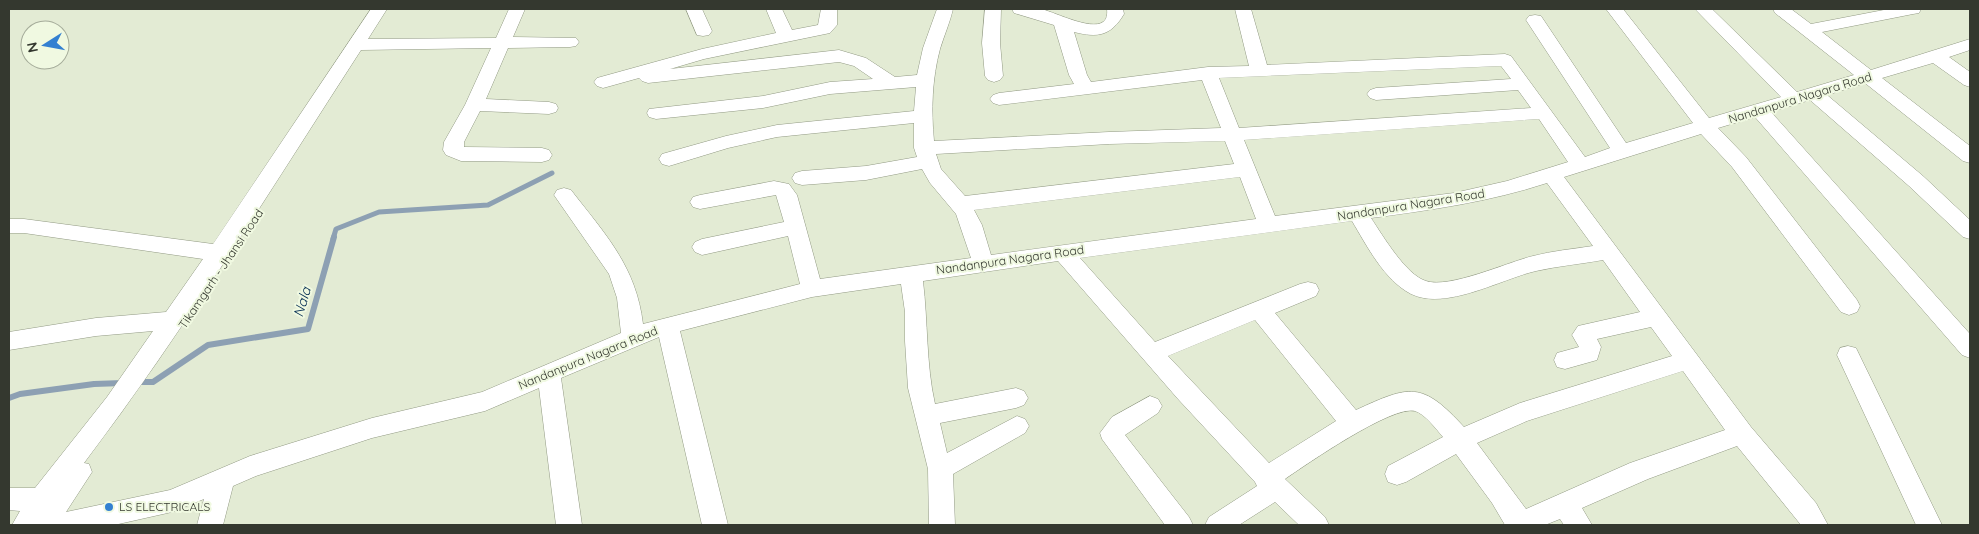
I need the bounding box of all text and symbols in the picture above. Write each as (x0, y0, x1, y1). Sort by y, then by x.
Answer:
north arrow (20, 20, 70, 70)
text: N (22, 41, 42, 54)
street label: Nandanpura Nagara Road (1726, 69, 1873, 126)
street label: Nandanpura Nagara Road (1336, 185, 1486, 224)
street label: Tikamgarh - Jhansi Road (175, 206, 266, 331)
street label: Nandanpura Nagara Road (935, 242, 1085, 277)
water label: Nala (289, 283, 315, 319)
street label: Nandanpura Nagara Road (516, 323, 660, 392)
place label: LS ELECTRICALS (119, 499, 211, 514)
marker: LS ELECTRICALS (103, 501, 115, 513)

